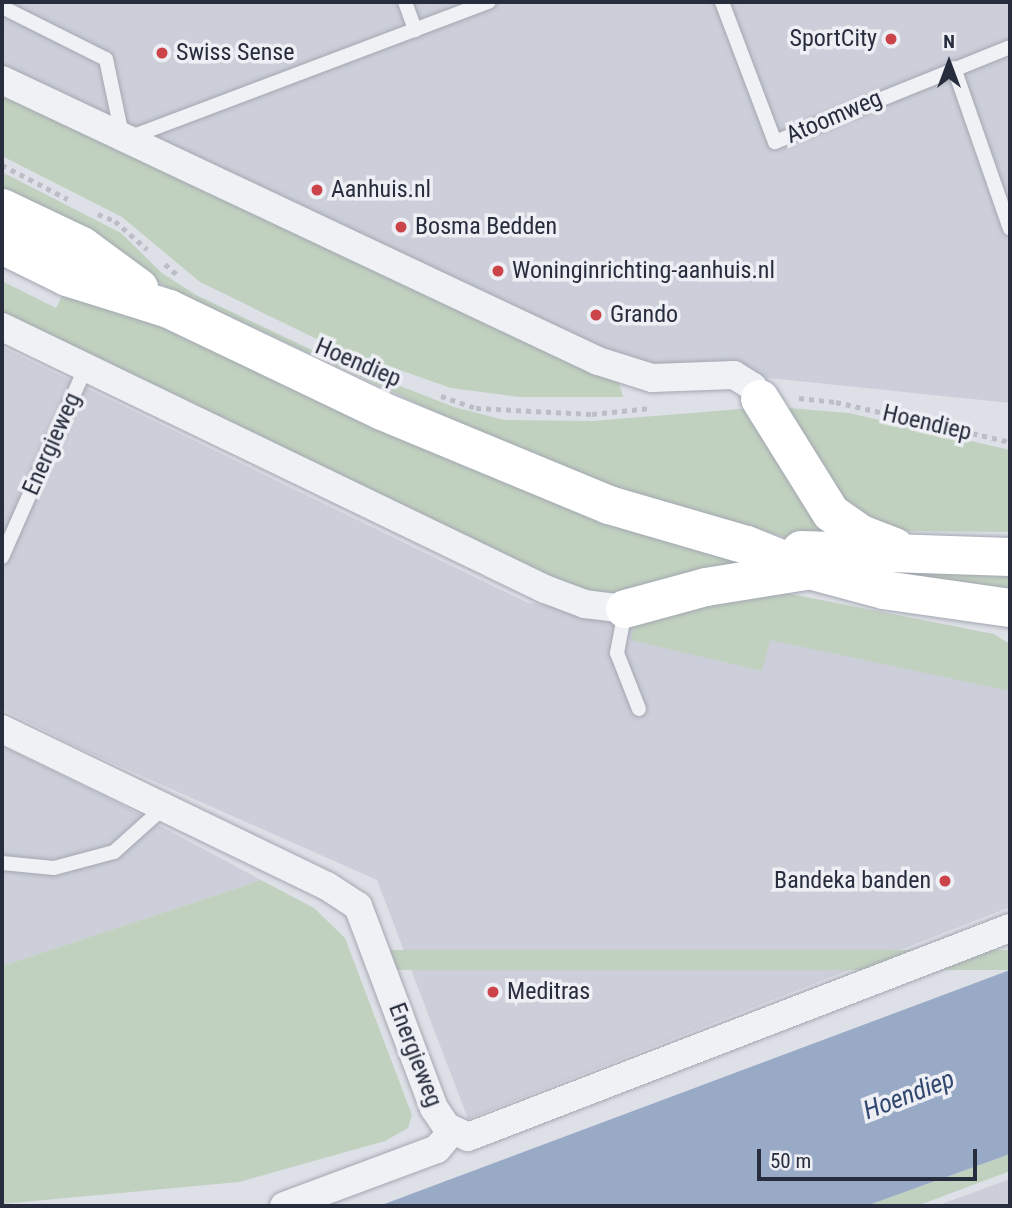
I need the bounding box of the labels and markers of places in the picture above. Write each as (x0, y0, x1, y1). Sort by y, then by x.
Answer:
place label: SportCity (789, 25, 877, 53)
marker: SportCity (883, 31, 899, 47)
place label: Swiss Sense (176, 39, 294, 67)
marker: Swiss Sense (154, 45, 170, 61)
place label: Aanhuis.nl (331, 176, 431, 204)
marker: Aanhuis.nl (309, 182, 325, 198)
place label: Bosma Bedden (415, 213, 557, 241)
marker: Bosma Bedden (393, 219, 409, 235)
place label: Woninginrichting-aanhuis.nl (512, 257, 775, 285)
marker: Woninginrichting-aanhuis.nl (490, 263, 506, 279)
place label: Grando (610, 301, 678, 329)
marker: Grando (588, 307, 604, 323)
place label: Bandeka banden (774, 867, 931, 895)
marker: Bandeka banden (937, 873, 953, 889)
place label: Meditras (507, 978, 590, 1006)
marker: Meditras (485, 984, 501, 1000)

